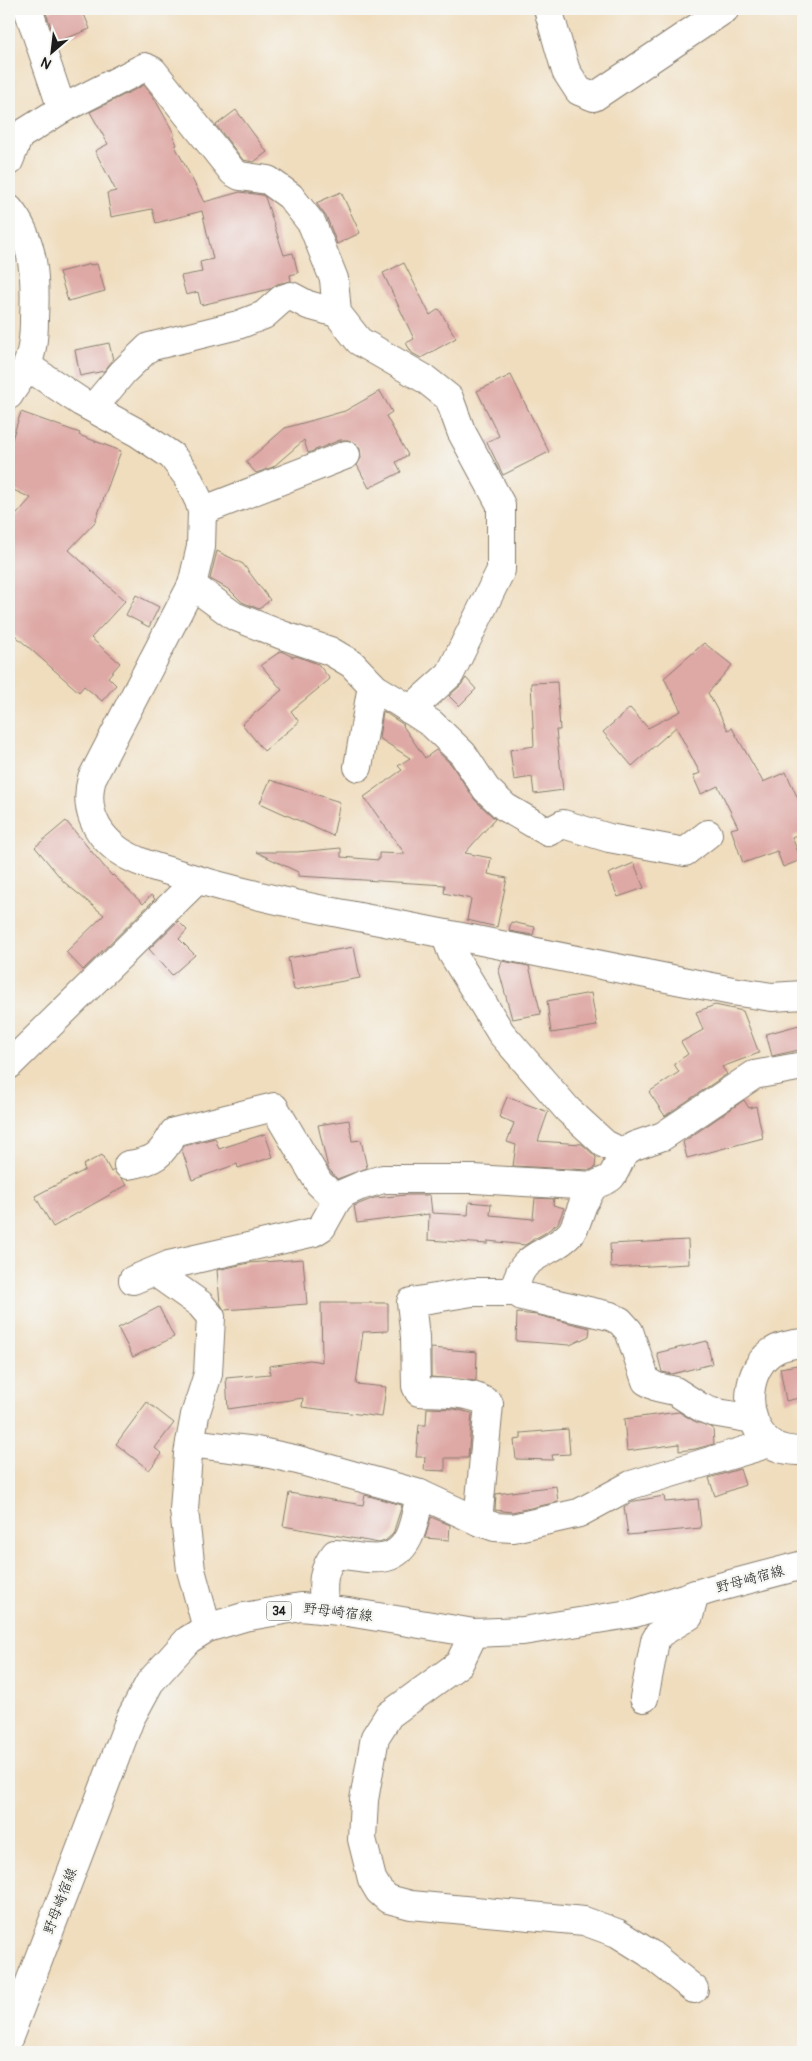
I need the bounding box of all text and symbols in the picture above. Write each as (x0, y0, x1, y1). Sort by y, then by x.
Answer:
north arrow (28, 28, 78, 78)
text: N (38, 53, 54, 73)
street label: 野母崎宿線 (714, 1562, 786, 1596)
street label: 野母崎宿線 (302, 1599, 374, 1625)
road number: 34 (266, 1602, 292, 1620)
street label: 野母崎宿線 (40, 1865, 80, 1937)

